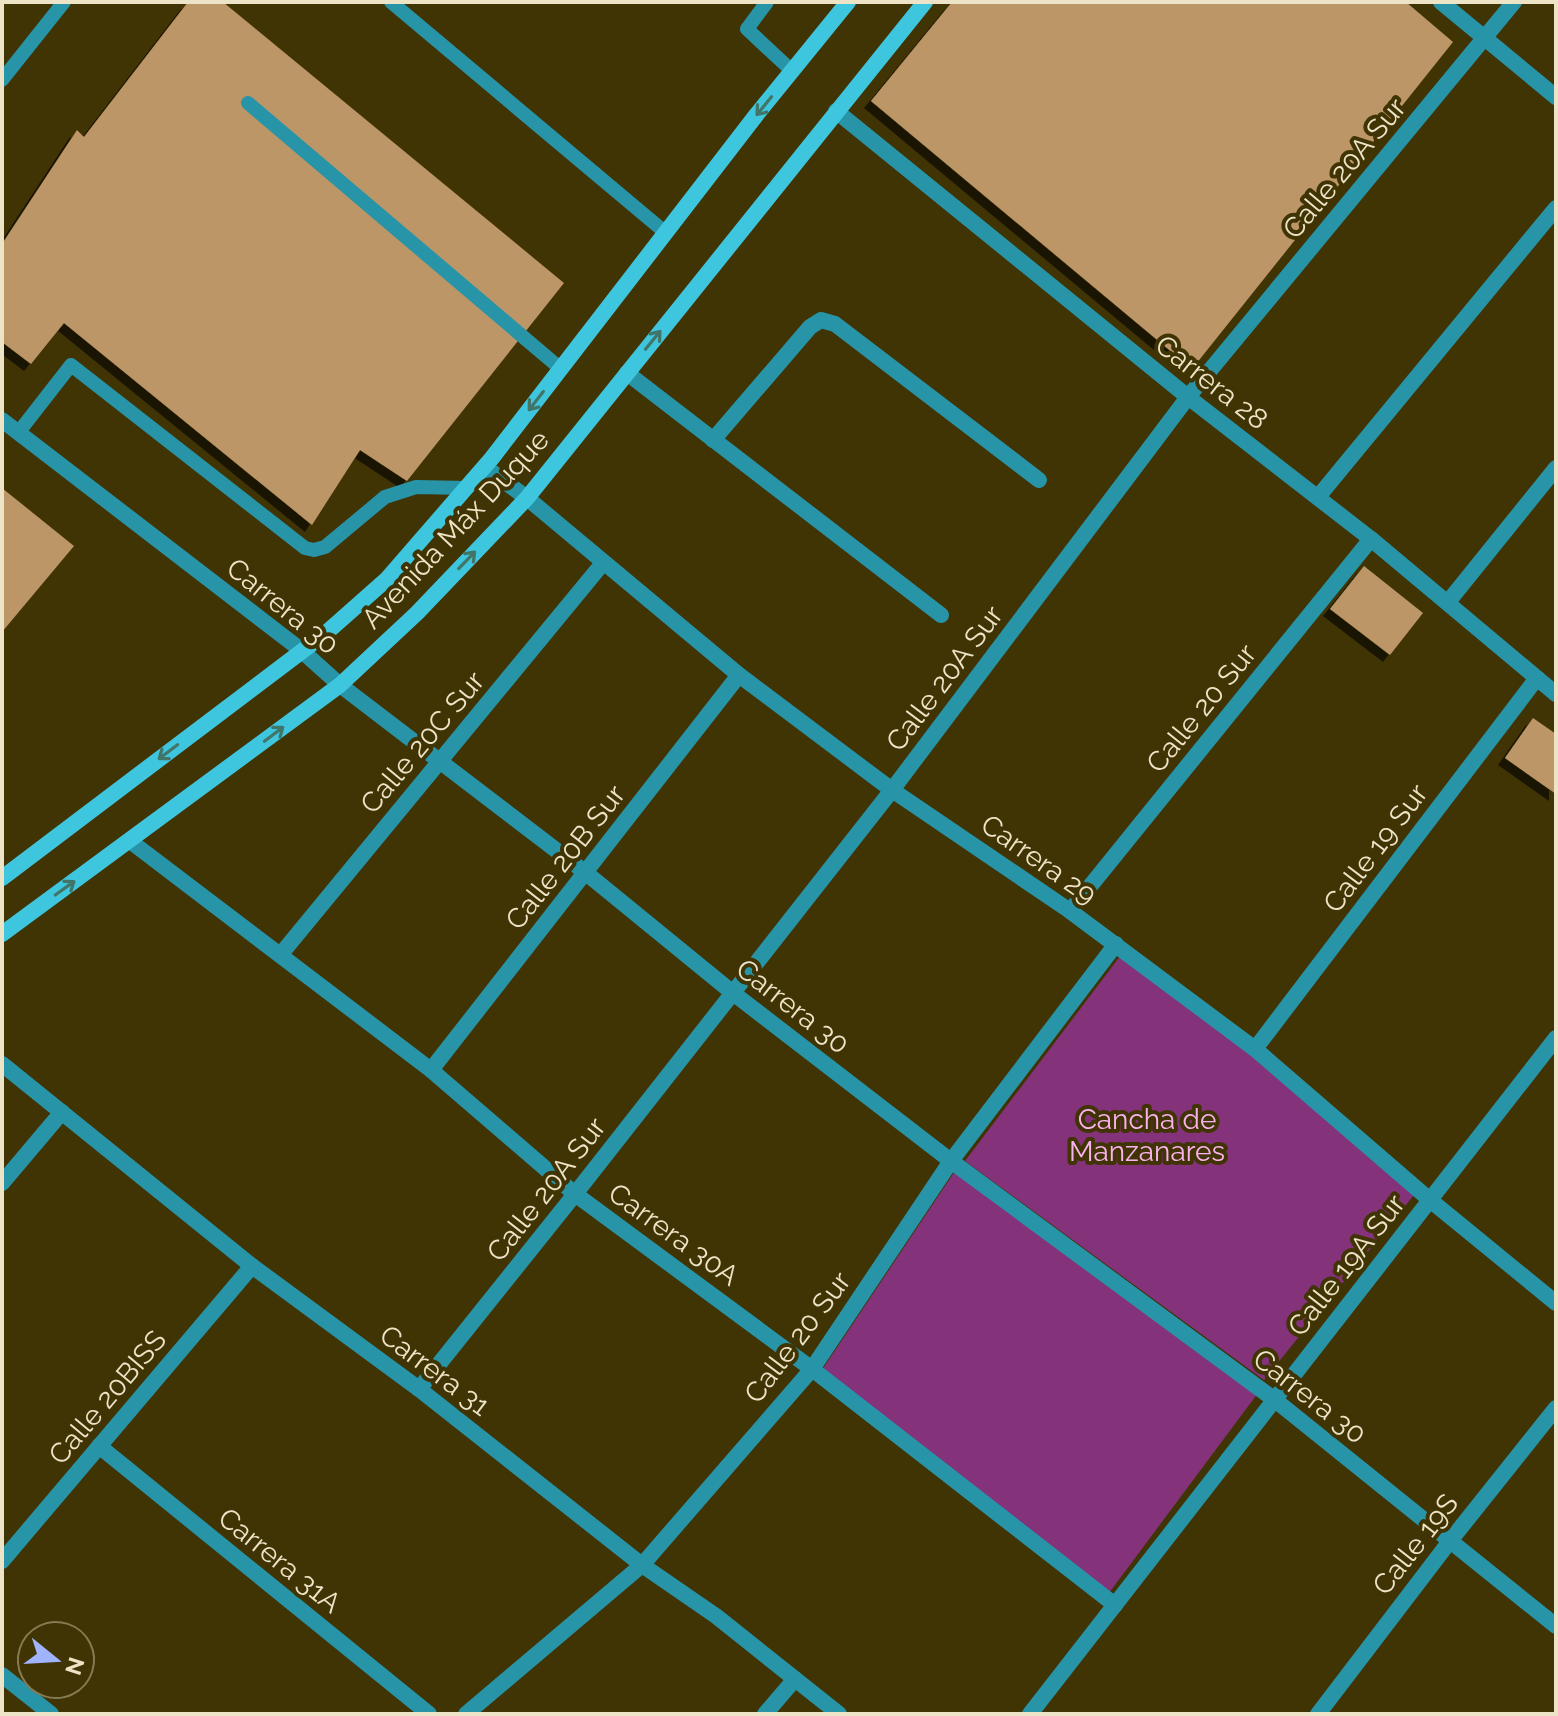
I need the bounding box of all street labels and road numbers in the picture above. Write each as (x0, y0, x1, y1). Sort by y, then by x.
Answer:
street label: Calle 20A Sur (1276, 91, 1413, 245)
street label: Carrera 28 (1149, 328, 1274, 436)
street label: Avenida Máx Duque (355, 423, 556, 635)
street label: Carrera 30 (220, 551, 345, 661)
street label: Calle 20A Sur (879, 599, 1010, 757)
street label: Calle 20 Sur (1140, 637, 1263, 779)
street label: Calle 20C Sur (354, 665, 491, 820)
street label: Calle 19 Sur (1316, 777, 1434, 919)
street label: Calle 20B Sur (499, 778, 632, 936)
street label: Carrera 29 (975, 808, 1103, 911)
street label: Carrera 30 (730, 952, 856, 1061)
street label: Calle 20A Sur (480, 1111, 613, 1268)
street label: Carrera 30A (602, 1176, 745, 1293)
street label: Calle 19A Sur (1281, 1188, 1412, 1343)
street label: Calle 20 Sur (737, 1265, 857, 1409)
street label: Carrera 31 (373, 1318, 496, 1422)
street label: Calle 20BISS (42, 1324, 173, 1471)
street label: Carrera 30 (1247, 1342, 1373, 1451)
street label: Calle 19S (1366, 1487, 1465, 1601)
street label: Carrera 31A (212, 1501, 348, 1620)

